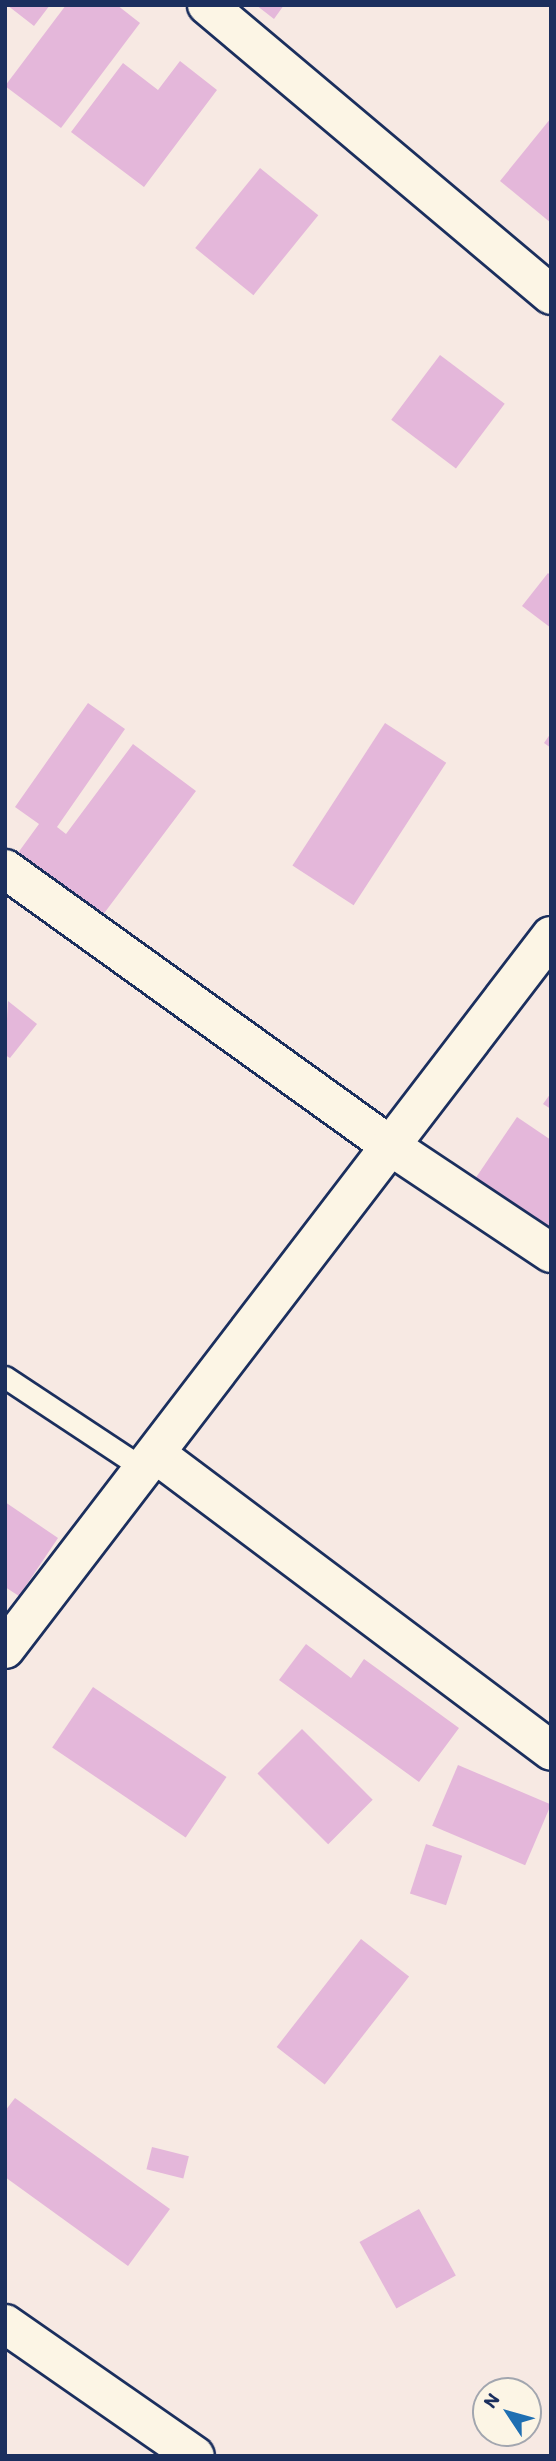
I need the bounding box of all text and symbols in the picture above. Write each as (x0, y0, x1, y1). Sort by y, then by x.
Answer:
north arrow (472, 2377, 542, 2447)
text: N (478, 2389, 504, 2412)

